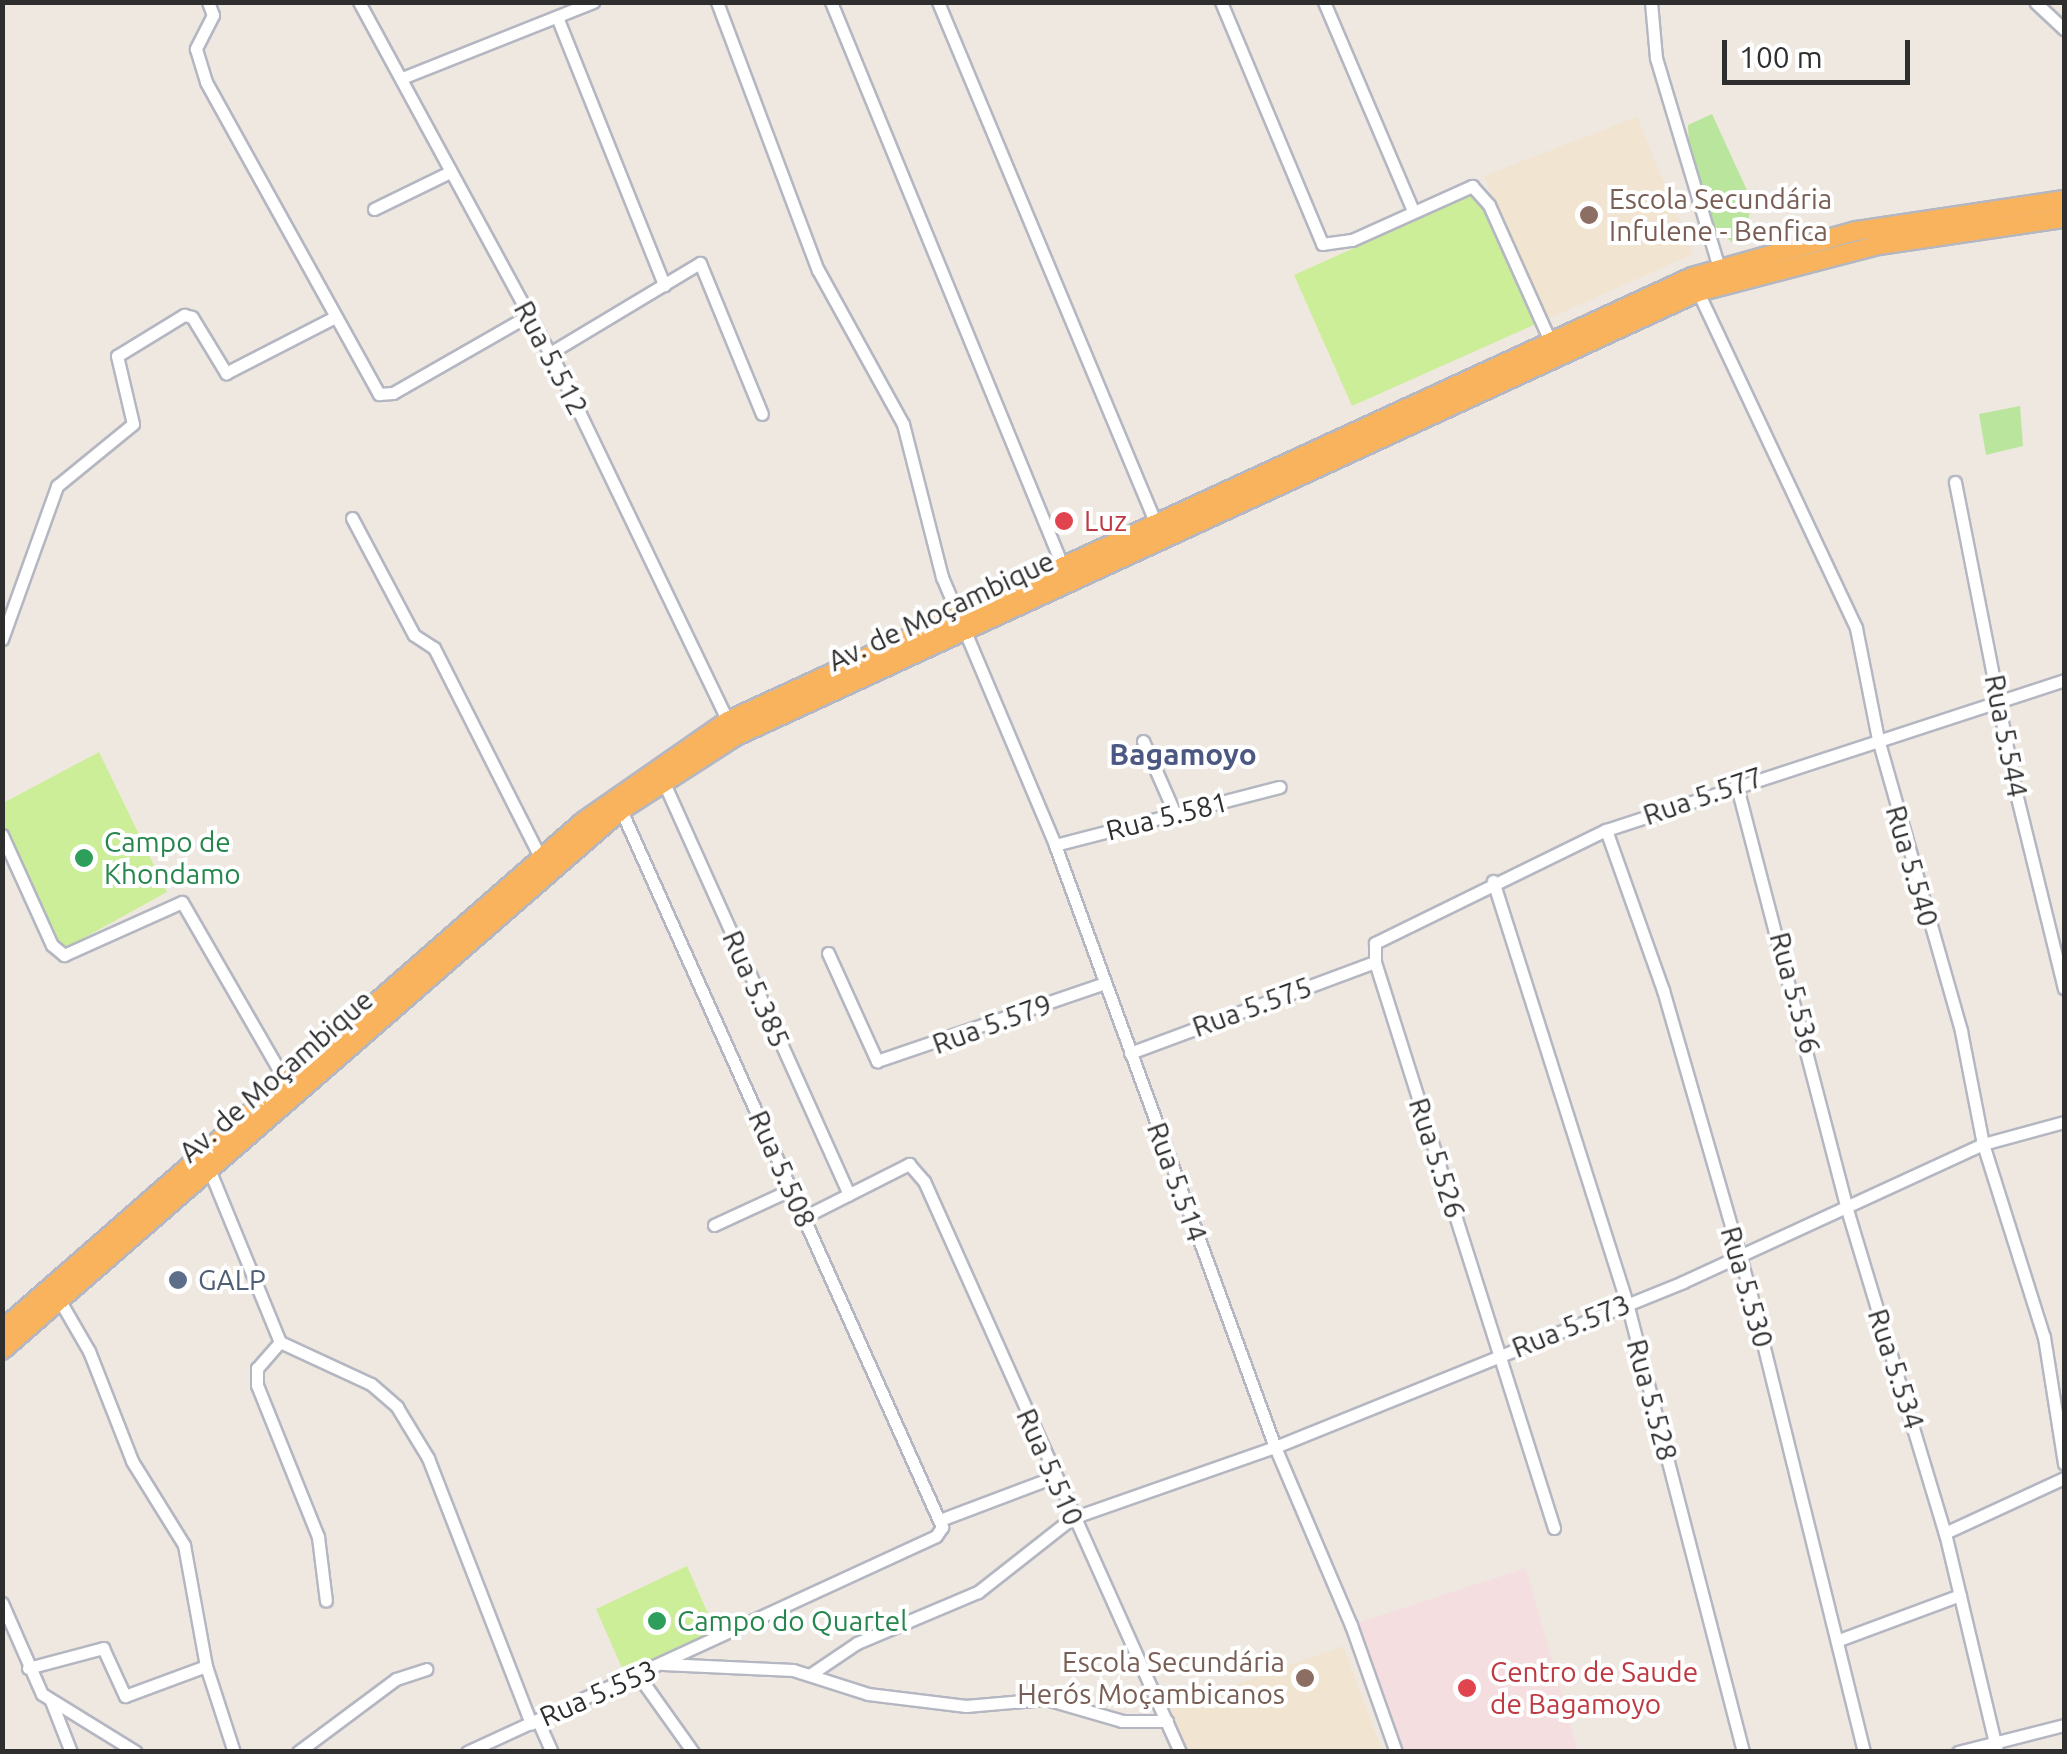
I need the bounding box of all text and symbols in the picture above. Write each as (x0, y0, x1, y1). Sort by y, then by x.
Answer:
scale bar (1727, 20, 1914, 82)
text: 100 m (1739, 40, 1823, 74)
place label: Escola Secundária Infulene - Benfica (1609, 182, 1832, 248)
marker: Escola Secundária Infulene - Benfica (1578, 204, 1600, 226)
street label: Rua 5.512 (507, 295, 595, 421)
place label: Luz (1084, 504, 1127, 538)
marker: Luz (1053, 510, 1075, 532)
street label: Av. de Moçambique (823, 544, 1059, 678)
street label: Rua 5.544 (1978, 672, 2034, 800)
district label: Bagamoyo (1109, 736, 1257, 772)
street label: Rua 5.577 (1639, 760, 1767, 832)
street label: Rua 5.581 (1103, 785, 1231, 847)
street label: Rua 5.540 (1879, 802, 1945, 930)
place label: Campo de Khondamo (104, 825, 241, 891)
marker: Campo de Khondamo (73, 847, 95, 869)
street label: Rua 5.385 (715, 925, 797, 1053)
street label: Rua 5.536 (1763, 929, 1827, 1057)
street label: Rua 5.575 (1188, 970, 1316, 1044)
street label: Av. de Moçambique (172, 983, 380, 1169)
street label: Rua 5.579 (928, 987, 1056, 1061)
street label: Rua 5.526 (1402, 1094, 1472, 1222)
street label: Rua 5.508 (741, 1105, 823, 1233)
street label: Rua 5.514 (1140, 1118, 1214, 1246)
street label: Rua 5.530 (1714, 1223, 1780, 1351)
place label: GALP (198, 1263, 266, 1297)
marker: GALP (167, 1269, 189, 1291)
street label: Rua 5.573 (1507, 1287, 1635, 1365)
street label: Rua 5.534 (1861, 1305, 1931, 1433)
street label: Rua 5.528 (1620, 1336, 1684, 1464)
street label: Rua 5.510 (1009, 1403, 1091, 1531)
place label: Campo do Quartel (677, 1604, 908, 1638)
marker: Campo do Quartel (646, 1610, 668, 1632)
place label: Escola Secundária Herós Moçambicanos (1017, 1645, 1285, 1711)
street label: Rua 5.553 (534, 1652, 662, 1734)
place label: Centro de Saude de Bagamoyo (1490, 1655, 1698, 1721)
marker: Escola Secundária Herós Moçambicanos (1294, 1667, 1316, 1689)
marker: Centro de Saude de Bagamoyo (1454, 1675, 1480, 1701)

